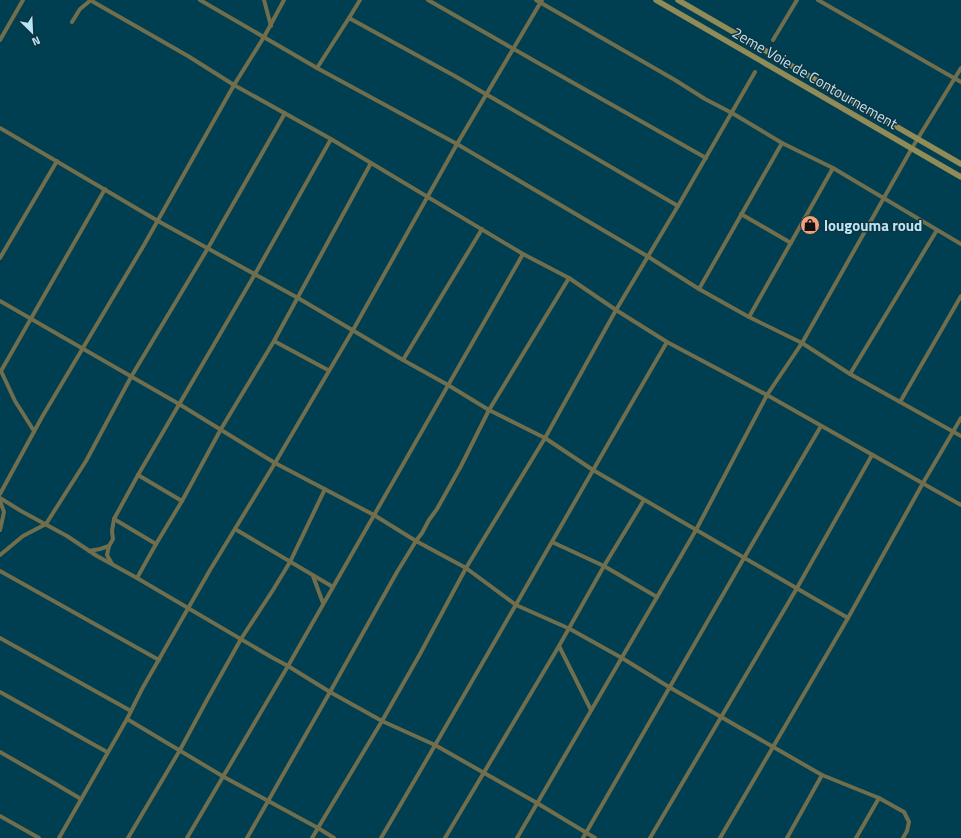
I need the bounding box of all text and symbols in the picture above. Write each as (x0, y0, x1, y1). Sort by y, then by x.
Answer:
north arrow (12, 12, 52, 52)
street label: 2eme Voie de Contournement (728, 21, 903, 135)
text: N (29, 32, 43, 50)
shop icon: lougouma roud (799, 214, 821, 236)
place label: lougouma roud (824, 214, 922, 237)

